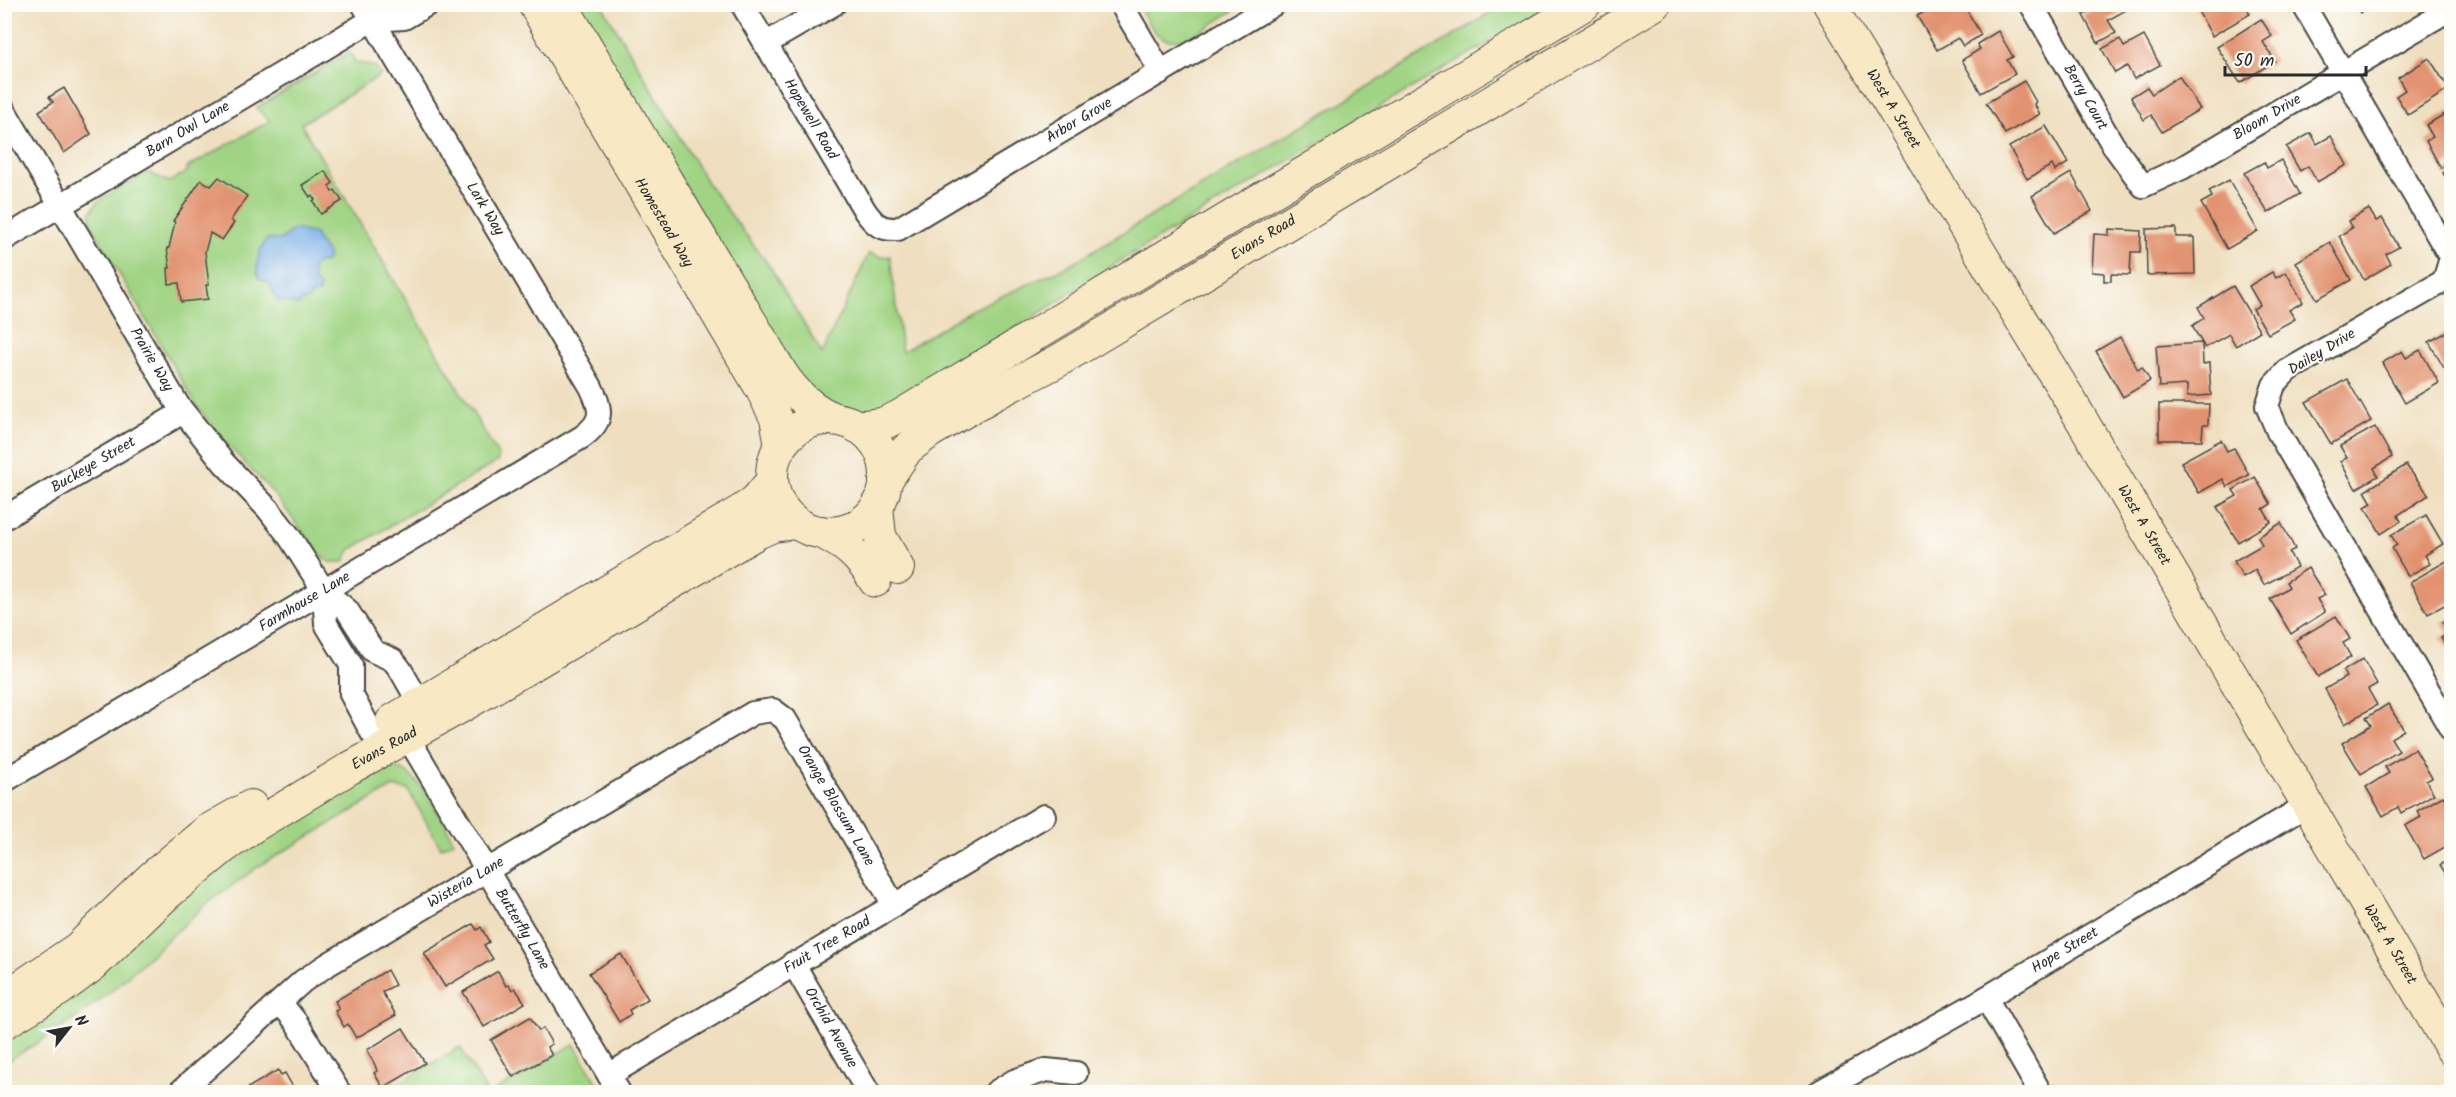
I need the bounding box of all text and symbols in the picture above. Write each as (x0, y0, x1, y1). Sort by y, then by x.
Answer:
scale bar (2225, 39, 2366, 77)
text: 50 m (2234, 47, 2274, 76)
street label: Berry Court (2057, 60, 2114, 135)
street label: West A Street (1859, 64, 1927, 154)
street label: Hopewell Road (777, 74, 844, 165)
street label: Bloom Drive (2228, 88, 2306, 147)
street label: Arbor Grove (1042, 91, 1117, 150)
street label: Barn Owl Lane (141, 95, 235, 164)
street label: Homestead Way (627, 173, 700, 273)
street label: Lark Way (460, 178, 511, 241)
street label: Evans Road (1226, 209, 1301, 267)
street label: Dailey Drive (2284, 322, 2361, 382)
street label: Prairie Way (123, 323, 180, 397)
street label: Buckeye Street (46, 430, 141, 500)
street label: West A Street (2111, 481, 2177, 570)
street label: Farmhouse Lane (254, 565, 355, 639)
street label: Evans Road (347, 721, 423, 777)
street label: Orange Blossum Lane (791, 740, 881, 871)
street label: Wisteria Lane (423, 850, 509, 915)
street label: Butterfly Lane (488, 884, 556, 975)
street label: West A Street (2357, 900, 2423, 989)
street label: Fruit Tree Road (779, 909, 876, 980)
street label: Hope Street (2027, 921, 2104, 980)
street label: Orchid Avenue (798, 983, 864, 1073)
north arrow (39, 998, 99, 1058)
text: N (67, 1010, 94, 1032)

